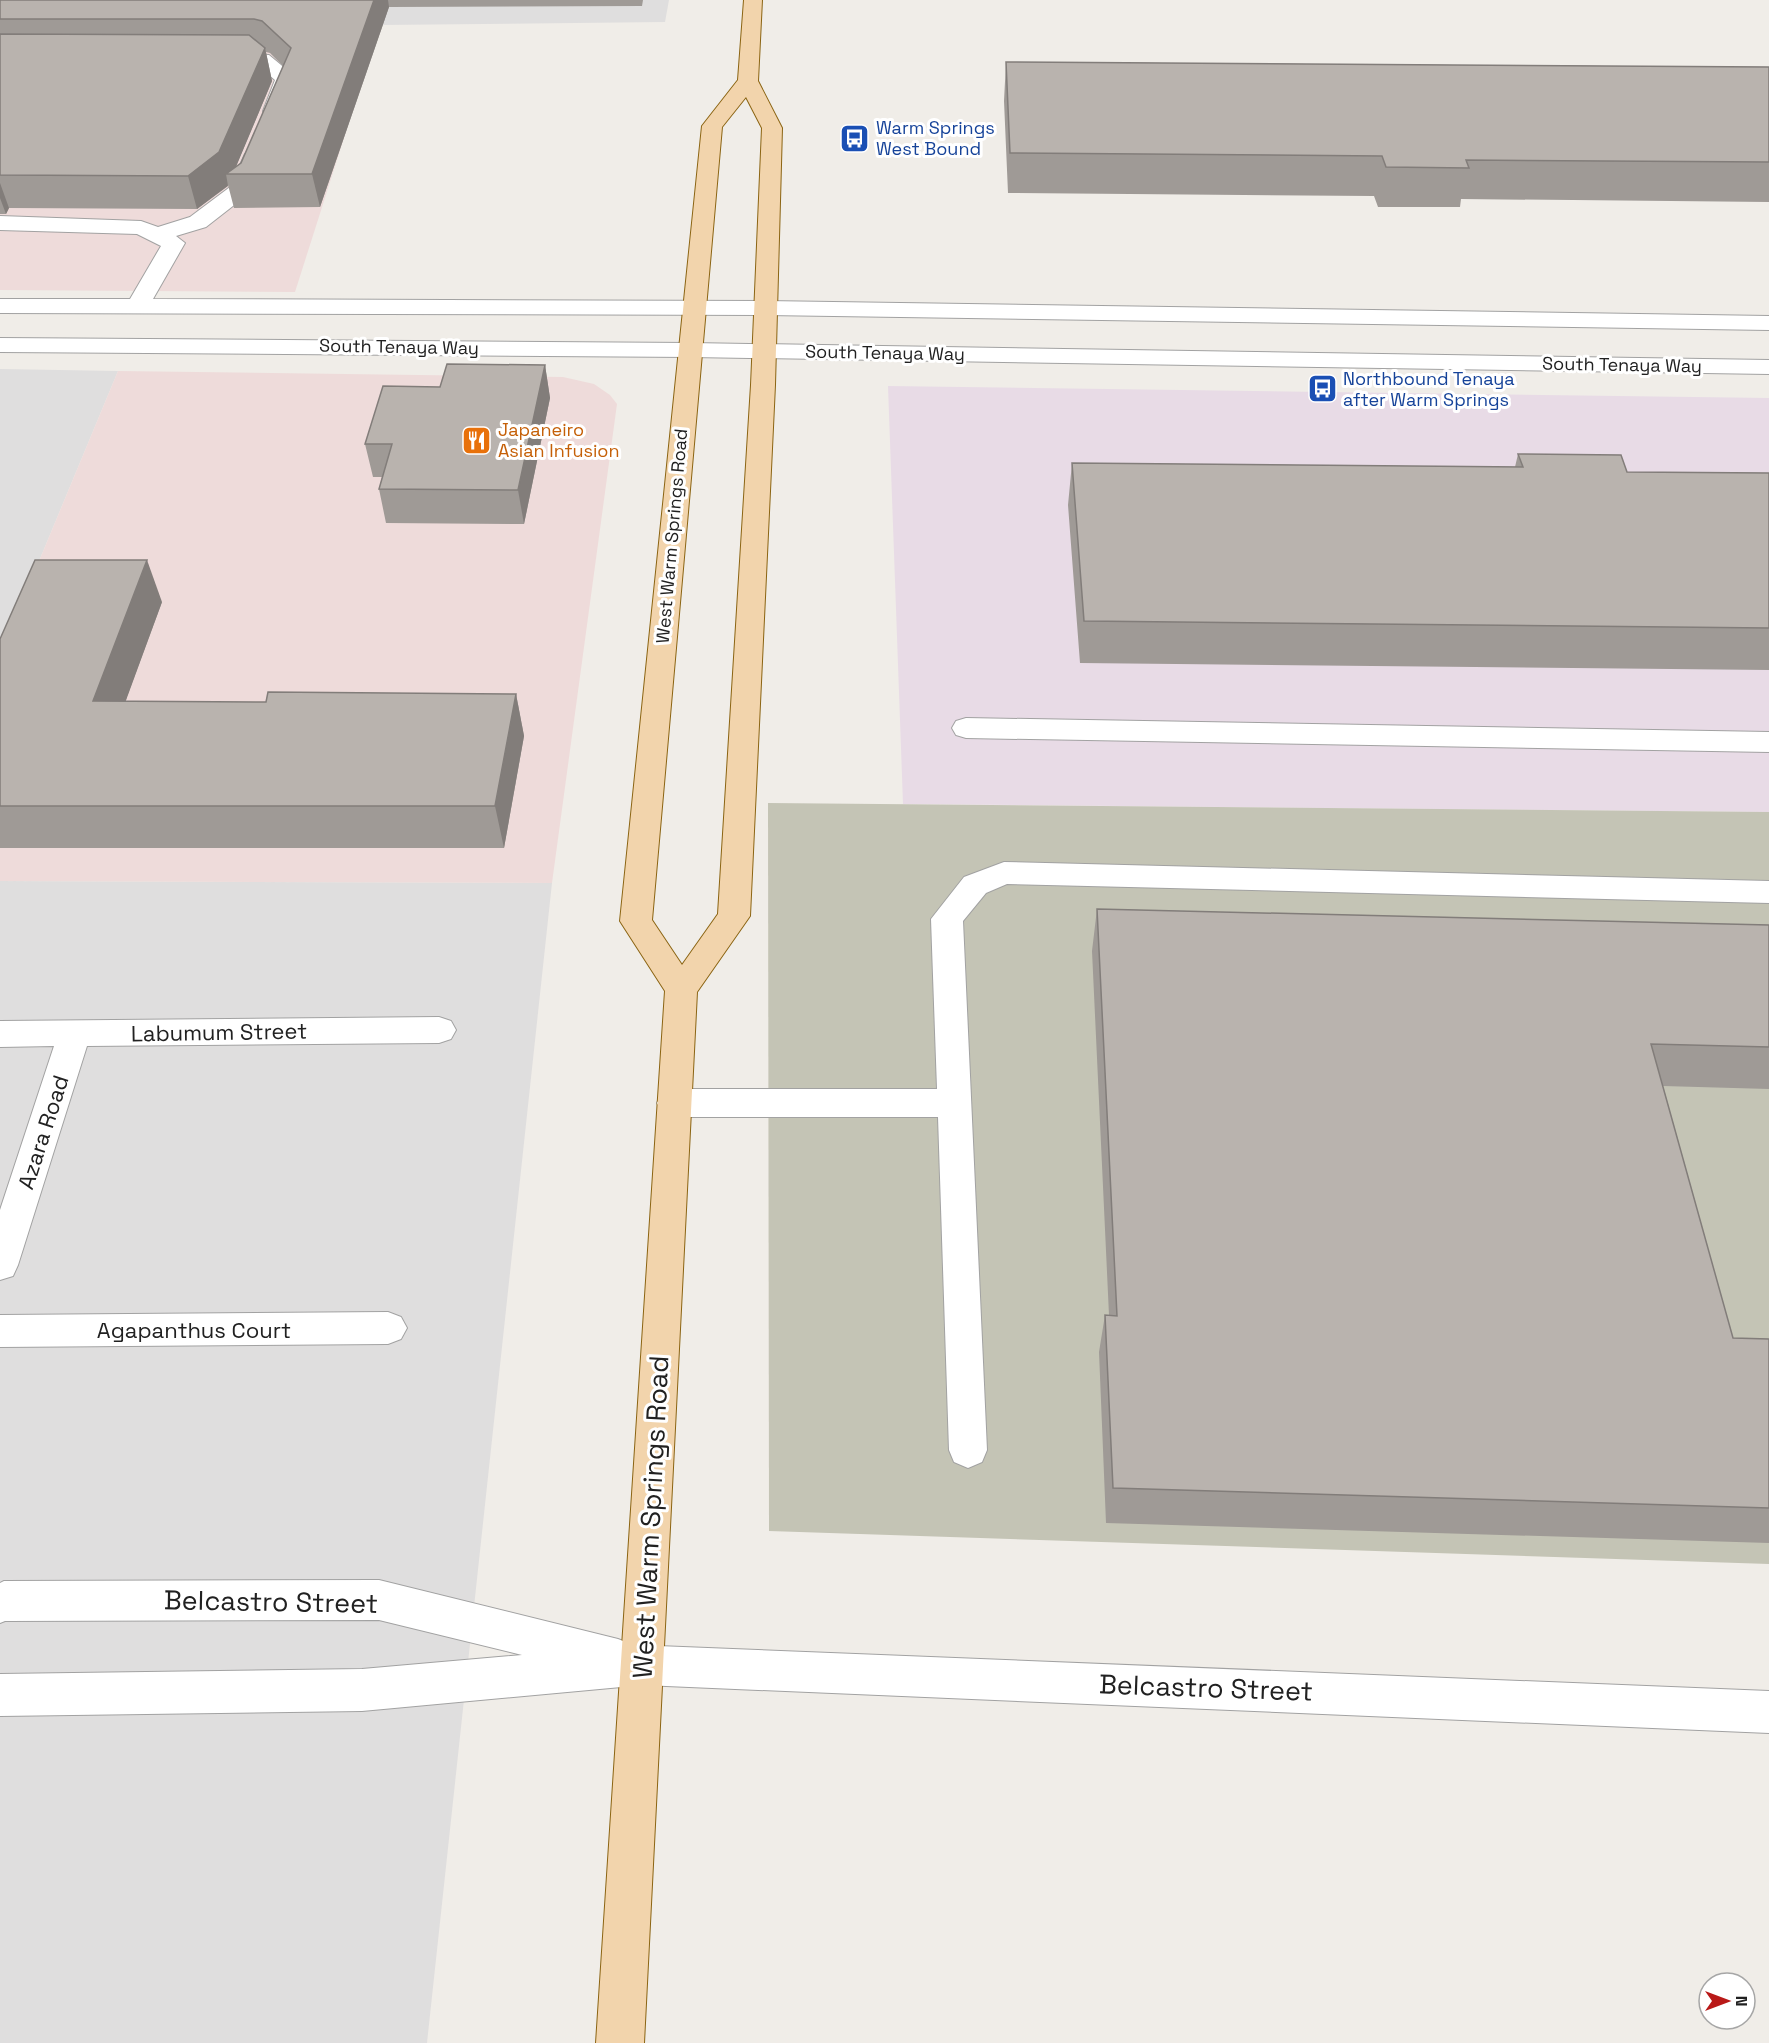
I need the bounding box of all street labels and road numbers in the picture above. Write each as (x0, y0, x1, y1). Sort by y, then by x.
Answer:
street label: South Tenaya Way (319, 334, 479, 359)
street label: South Tenaya Way (805, 340, 965, 365)
street label: South Tenaya Way (1542, 352, 1702, 377)
street label: West Warm Springs Road (651, 428, 692, 644)
street label: Labumum Street (131, 1016, 307, 1048)
street label: Azara Road (11, 1071, 75, 1193)
street label: Agapanthus Court (97, 1316, 291, 1344)
street label: West Warm Springs Road (625, 1354, 676, 1679)
street label: Belcastro Street (164, 1582, 378, 1621)
street label: Belcastro Street (1098, 1666, 1314, 1709)

